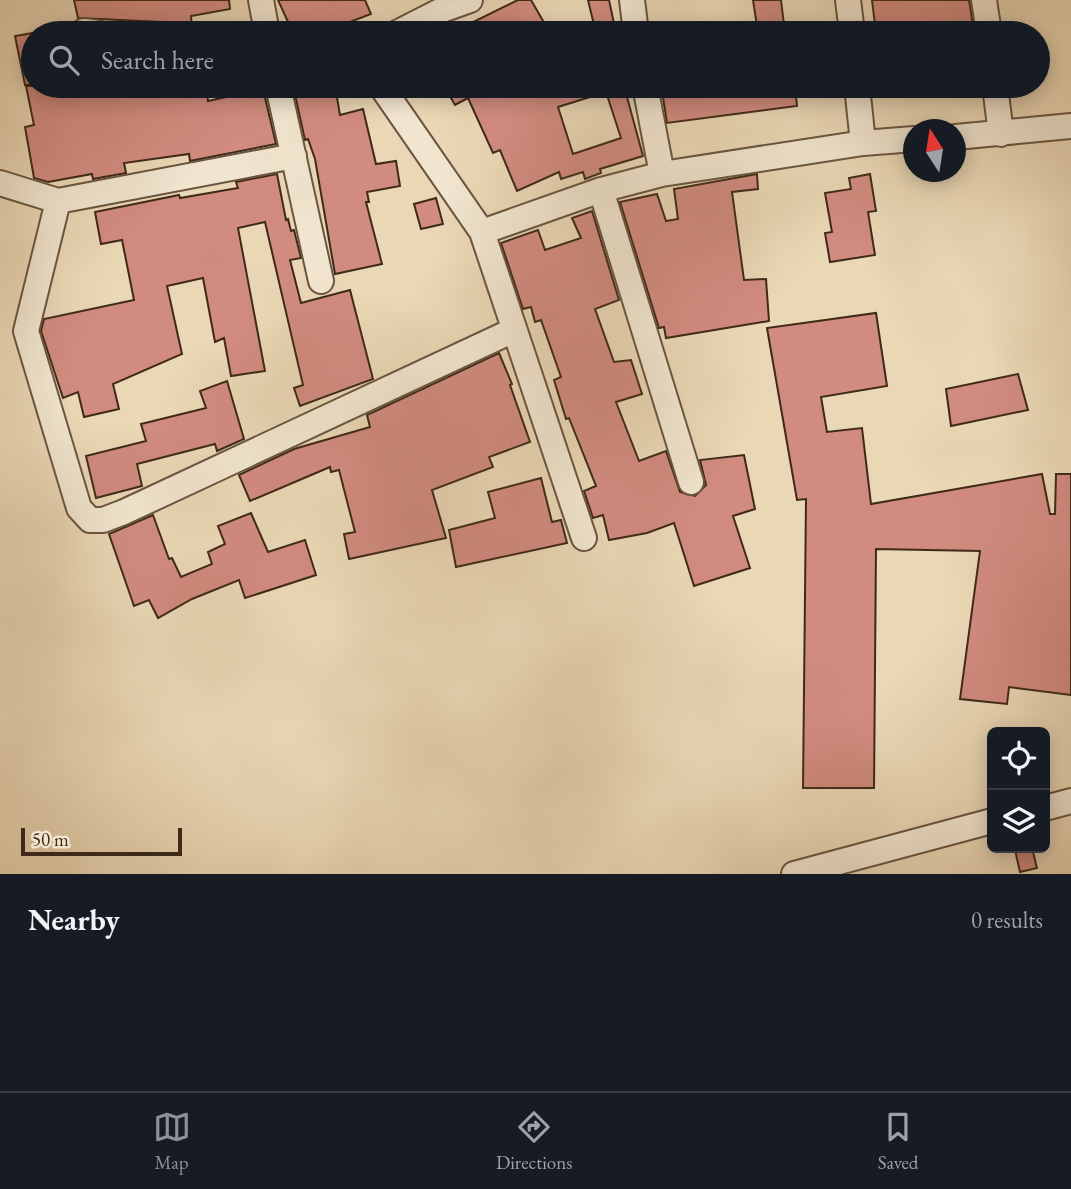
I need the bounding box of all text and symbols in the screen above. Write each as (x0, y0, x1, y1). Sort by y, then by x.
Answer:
search box (21, 21, 1050, 98)
icon: search (45, 41, 83, 79)
text: Search here (101, 43, 214, 77)
north arrow (903, 119, 966, 182)
map controls (987, 727, 1050, 853)
button: locate (987, 727, 1050, 790)
button: layers (987, 790, 1050, 853)
scale bar (21, 825, 182, 857)
text: 50 m (32, 827, 69, 852)
text: Nearby (28, 900, 120, 939)
text: 0 results (971, 905, 1043, 935)
tab: Map (153, 1108, 191, 1175)
tab: Directions (496, 1108, 572, 1175)
tab: Saved (878, 1108, 918, 1175)

